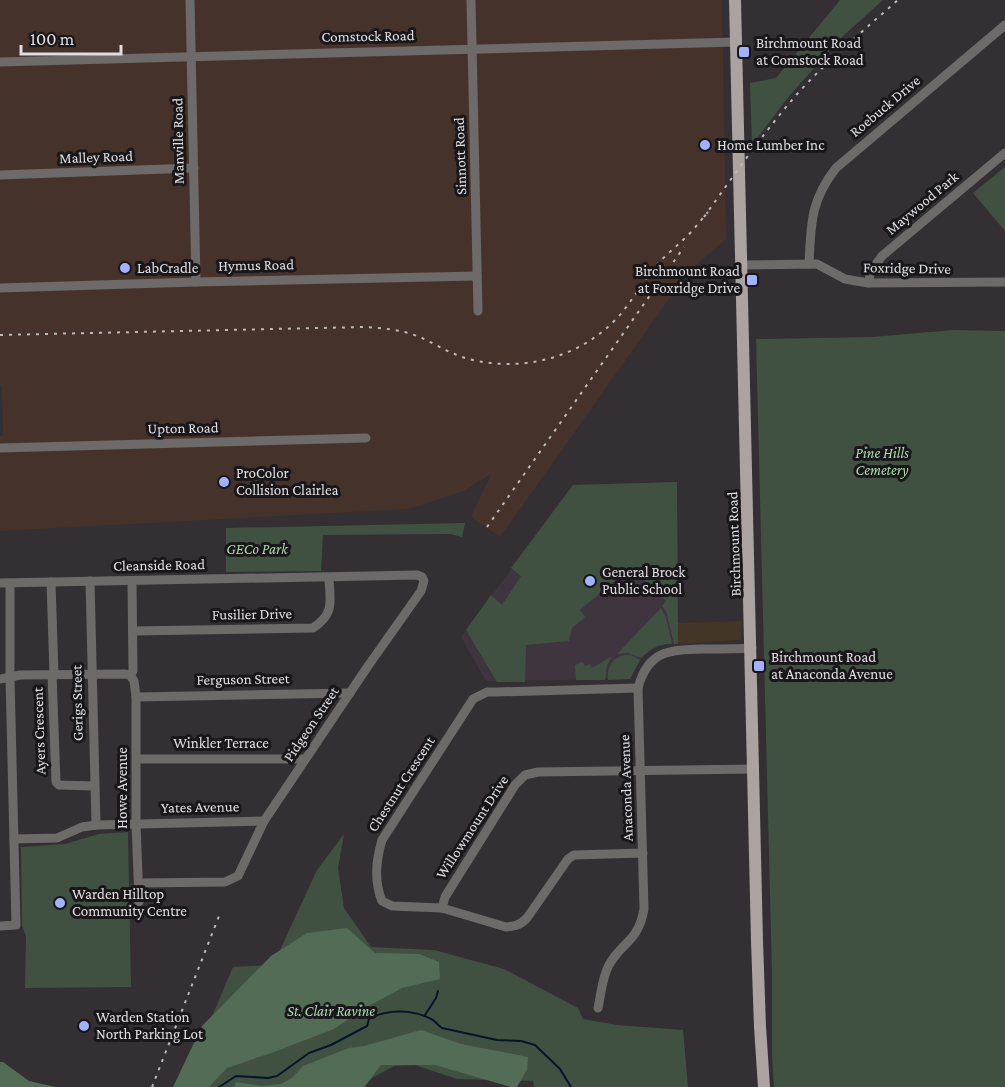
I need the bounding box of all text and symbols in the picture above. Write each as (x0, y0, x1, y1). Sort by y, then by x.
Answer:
scale bar (21, 18, 122, 56)
street label: Comstock Road (321, 27, 415, 45)
text: 100 m (30, 29, 75, 49)
place label: Birchmount Road at Comstock Road (756, 35, 864, 68)
marker: Birchmount Road at Comstock Road (737, 45, 751, 59)
street label: Roebuck Drive (847, 72, 924, 140)
street label: Manville Road (169, 98, 187, 184)
street label: Sinnott Road (451, 117, 469, 195)
place label: Home Lumber Inc (717, 137, 825, 153)
marker: Home Lumber Inc (698, 138, 712, 152)
street label: Malley Road (59, 148, 133, 167)
street label: Maywood Park (883, 168, 963, 239)
street label: Hymus Road (218, 256, 294, 275)
street label: Foxridge Drive (863, 259, 951, 278)
place label: LabCradle (137, 260, 199, 276)
marker: LabCradle (118, 261, 132, 275)
place label: Birchmount Road at Foxridge Drive (635, 263, 740, 297)
marker: Birchmount Road at Foxridge Drive (745, 273, 759, 287)
street label: Upton Road (147, 419, 219, 438)
park label: Pine Hills Cemetery (855, 445, 909, 479)
place label: ProColor Collision Clairlea (236, 465, 339, 498)
marker: ProColor Collision Clairlea (217, 475, 231, 489)
street label: Birchmount Road (724, 491, 744, 597)
park label: GECo Park (226, 541, 289, 557)
street label: Cleanside Road (113, 556, 205, 574)
place label: General Brock Public School (602, 564, 686, 597)
marker: General Brock Public School (583, 574, 597, 588)
street label: Fusilier Drive (212, 605, 293, 623)
place label: Birchmount Road at Anaconda Avenue (771, 649, 893, 682)
marker: Birchmount Road at Anaconda Avenue (752, 659, 766, 673)
street label: Gerigs Street (68, 664, 87, 741)
street label: Ferguson Street (196, 670, 291, 689)
street label: Pidgeon Street (280, 683, 343, 765)
street label: Ayers Crescent (29, 686, 50, 775)
street label: Chestnut Crescent (364, 733, 438, 835)
street label: Anaconda Avenue (616, 734, 636, 842)
street label: Winkler Terrace (173, 735, 269, 751)
street label: Howe Avenue (114, 747, 130, 829)
street label: Willowmount Drive (433, 772, 512, 882)
street label: Yates Avenue (161, 798, 240, 816)
place label: Warden Hilltop Community Centre (72, 886, 187, 920)
marker: Warden Hilltop Community Centre (53, 896, 67, 910)
park label: St. Clair Ravine (287, 1003, 375, 1019)
place label: Warden Station North Parking Lot (96, 1009, 204, 1043)
marker: Warden Station North Parking Lot (77, 1019, 91, 1033)

